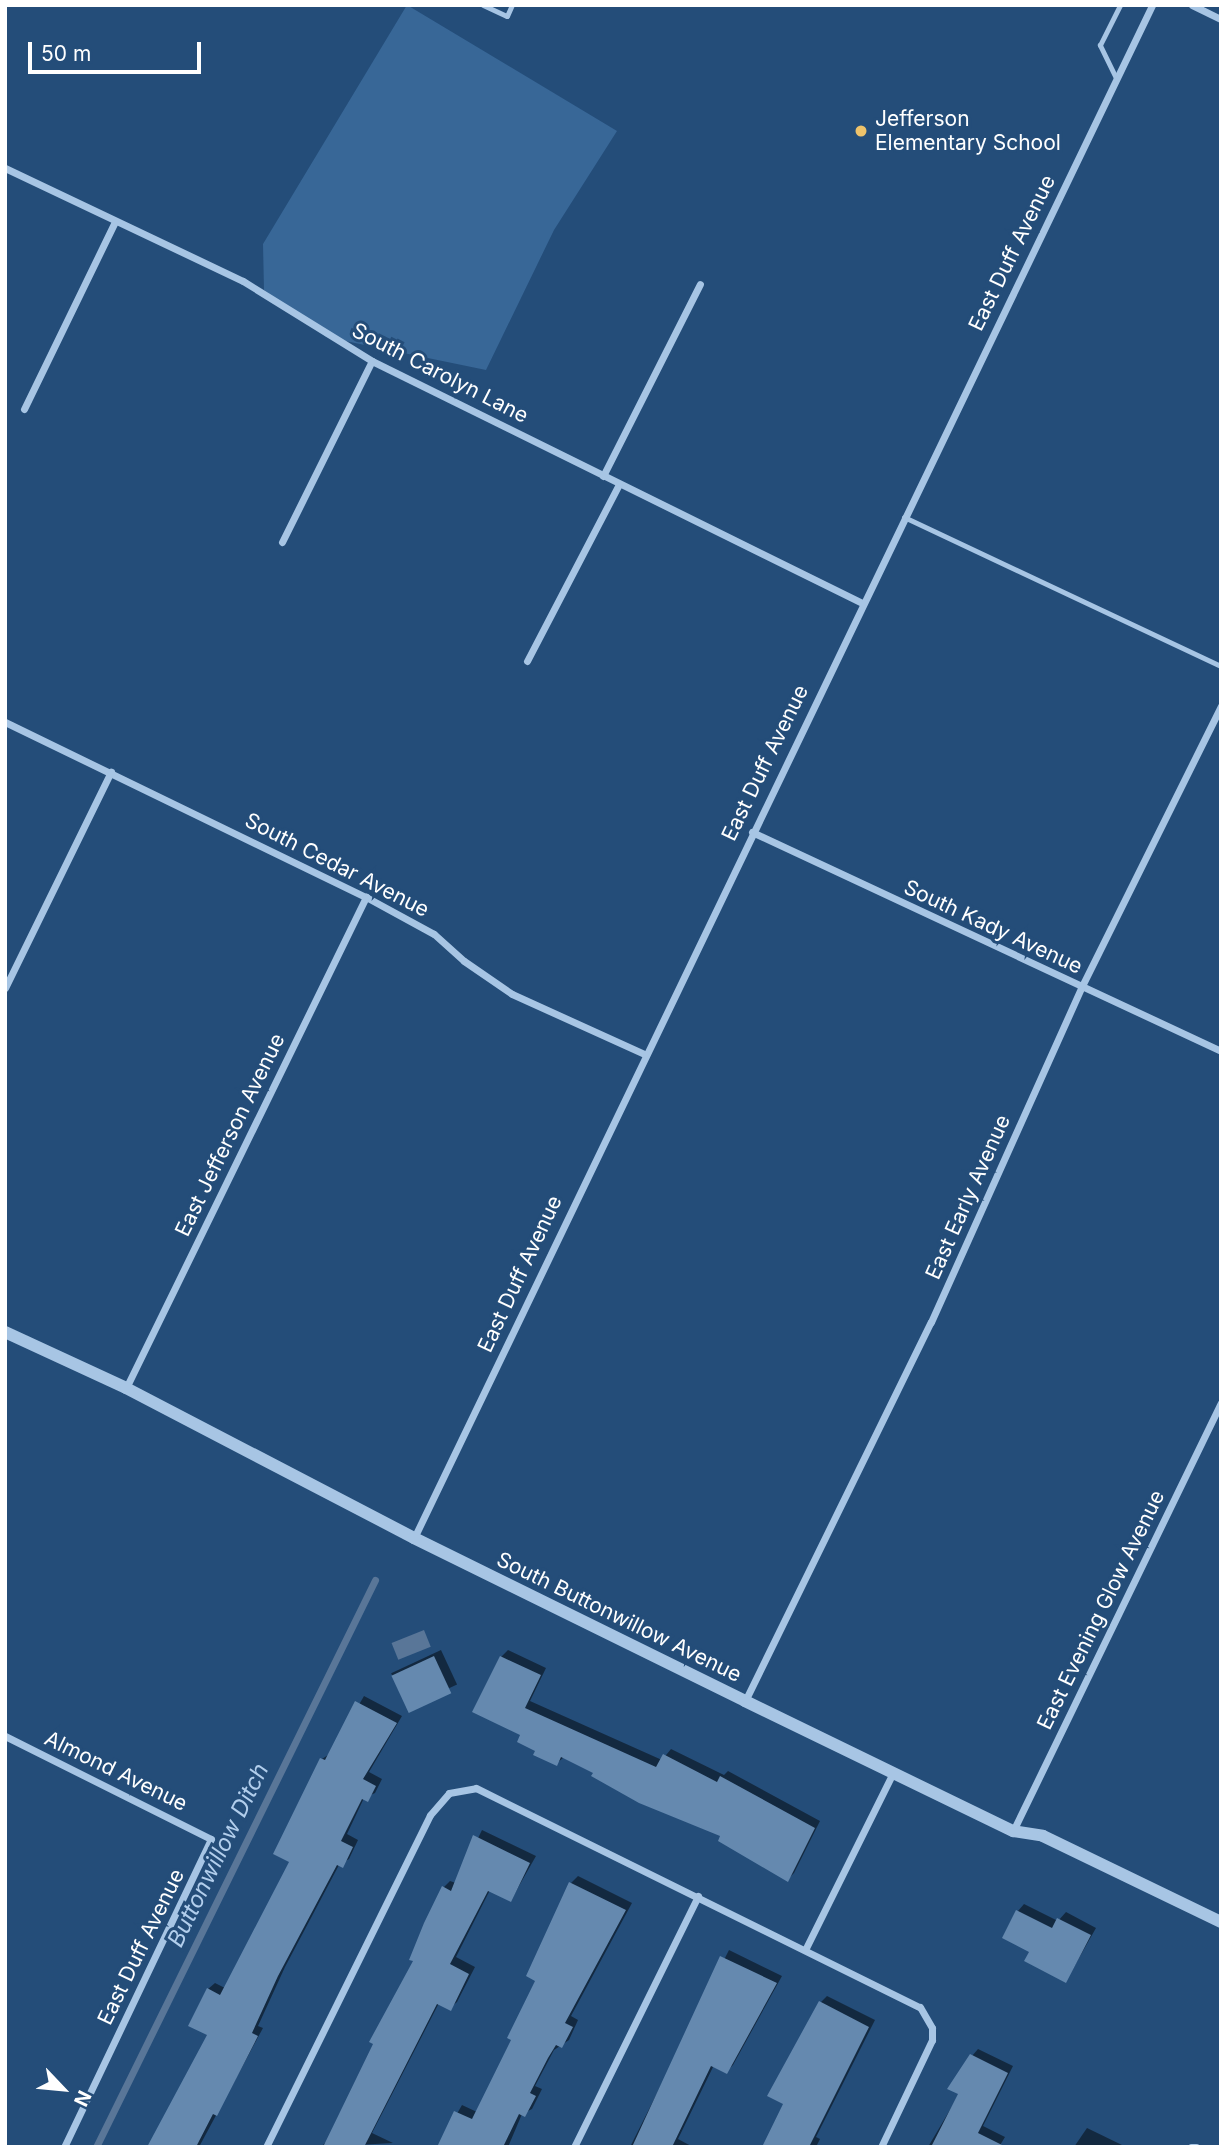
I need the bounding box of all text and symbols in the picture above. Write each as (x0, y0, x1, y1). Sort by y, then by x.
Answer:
scale bar (32, 28, 205, 72)
text: 50 m (41, 41, 91, 66)
place label: Jefferson Elementary School (875, 106, 1061, 156)
marker: Jefferson Elementary School (853, 123, 869, 139)
street label: East Duff Avenue (963, 171, 1061, 335)
street label: South Carolyn Lane (348, 318, 532, 428)
street label: East Duff Avenue (716, 681, 814, 845)
street label: South Cedar Avenue (241, 808, 433, 922)
street label: South Kady Avenue (900, 875, 1086, 979)
street label: East Jefferson Avenue (170, 1029, 290, 1241)
street label: East Early Avenue (920, 1111, 1016, 1283)
street label: East Duff Avenue (473, 1192, 567, 1356)
street label: East Evening Glow Avenue (1032, 1486, 1170, 1734)
street label: South Buttonwillow Avenue (492, 1547, 746, 1687)
street label: Almond Avenue (41, 1726, 191, 1816)
water label: Buttonwillow Ditch (162, 1759, 274, 1951)
street label: East Duff Avenue (92, 1865, 190, 2029)
north arrow (28, 2054, 98, 2124)
text: N (69, 2087, 96, 2110)

